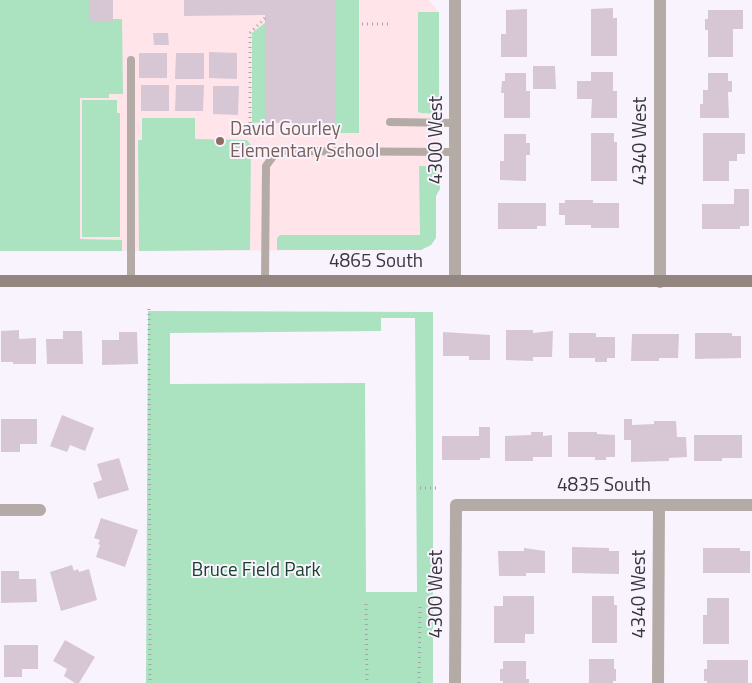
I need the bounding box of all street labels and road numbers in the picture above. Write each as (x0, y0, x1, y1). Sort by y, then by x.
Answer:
street label: 4300 West (426, 96, 448, 184)
street label: 4340 West (630, 97, 652, 185)
street label: 4865 South (329, 251, 423, 273)
street label: 4835 South (557, 475, 651, 497)
street label: 4300 West (426, 550, 448, 638)
street label: 4340 West (629, 550, 651, 638)

